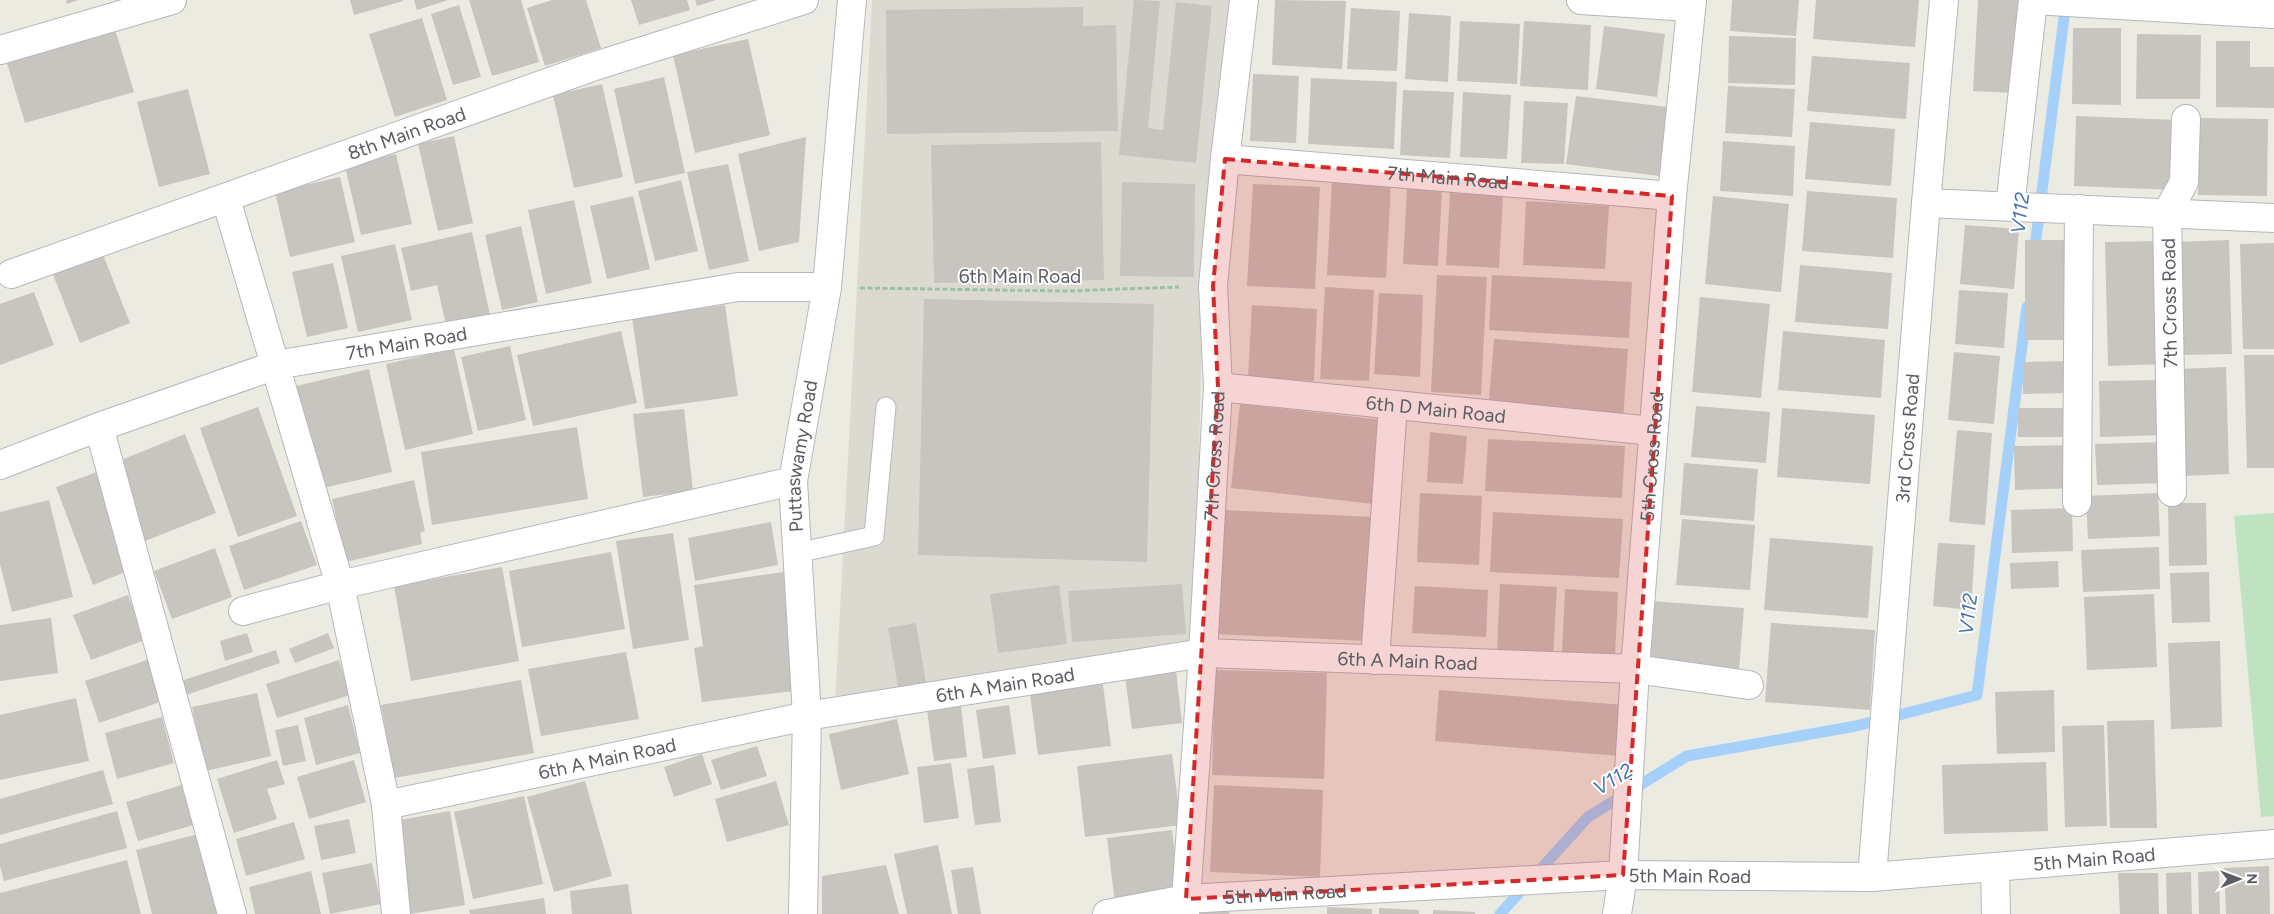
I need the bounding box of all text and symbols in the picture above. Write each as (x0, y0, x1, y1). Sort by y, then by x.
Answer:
street label: 8th Main Road (345, 102, 469, 165)
street label: 7th Main Road (1386, 161, 1510, 194)
water label: V112 (2006, 191, 2034, 235)
street label: 7th Cross Road (2157, 238, 2182, 368)
street label: 6th Main Road (959, 265, 1081, 288)
street label: 7th Main Road (345, 322, 469, 365)
street label: 3rd Cross Road (1891, 373, 1924, 504)
street label: Puttaswamy Road (782, 378, 822, 533)
street label: 7th Cross Road (1199, 390, 1230, 522)
street label: 5th Cross Road (1636, 390, 1669, 523)
street label: 6th D Main Road (1365, 391, 1507, 428)
water label: V112 (1954, 592, 1982, 636)
street label: 6th A Main Road (1337, 647, 1478, 675)
street label: 6th A Main Road (934, 663, 1076, 707)
street label: 6th A Main Road (536, 733, 678, 784)
water label: V112 (1589, 758, 1637, 800)
street label: 5th Main Road (2032, 843, 2156, 876)
north arrow (2214, 854, 2264, 904)
street label: 5th Main Road (1628, 864, 1751, 888)
text: N (2243, 873, 2260, 884)
street label: 5th Main Road (1224, 879, 1347, 909)

